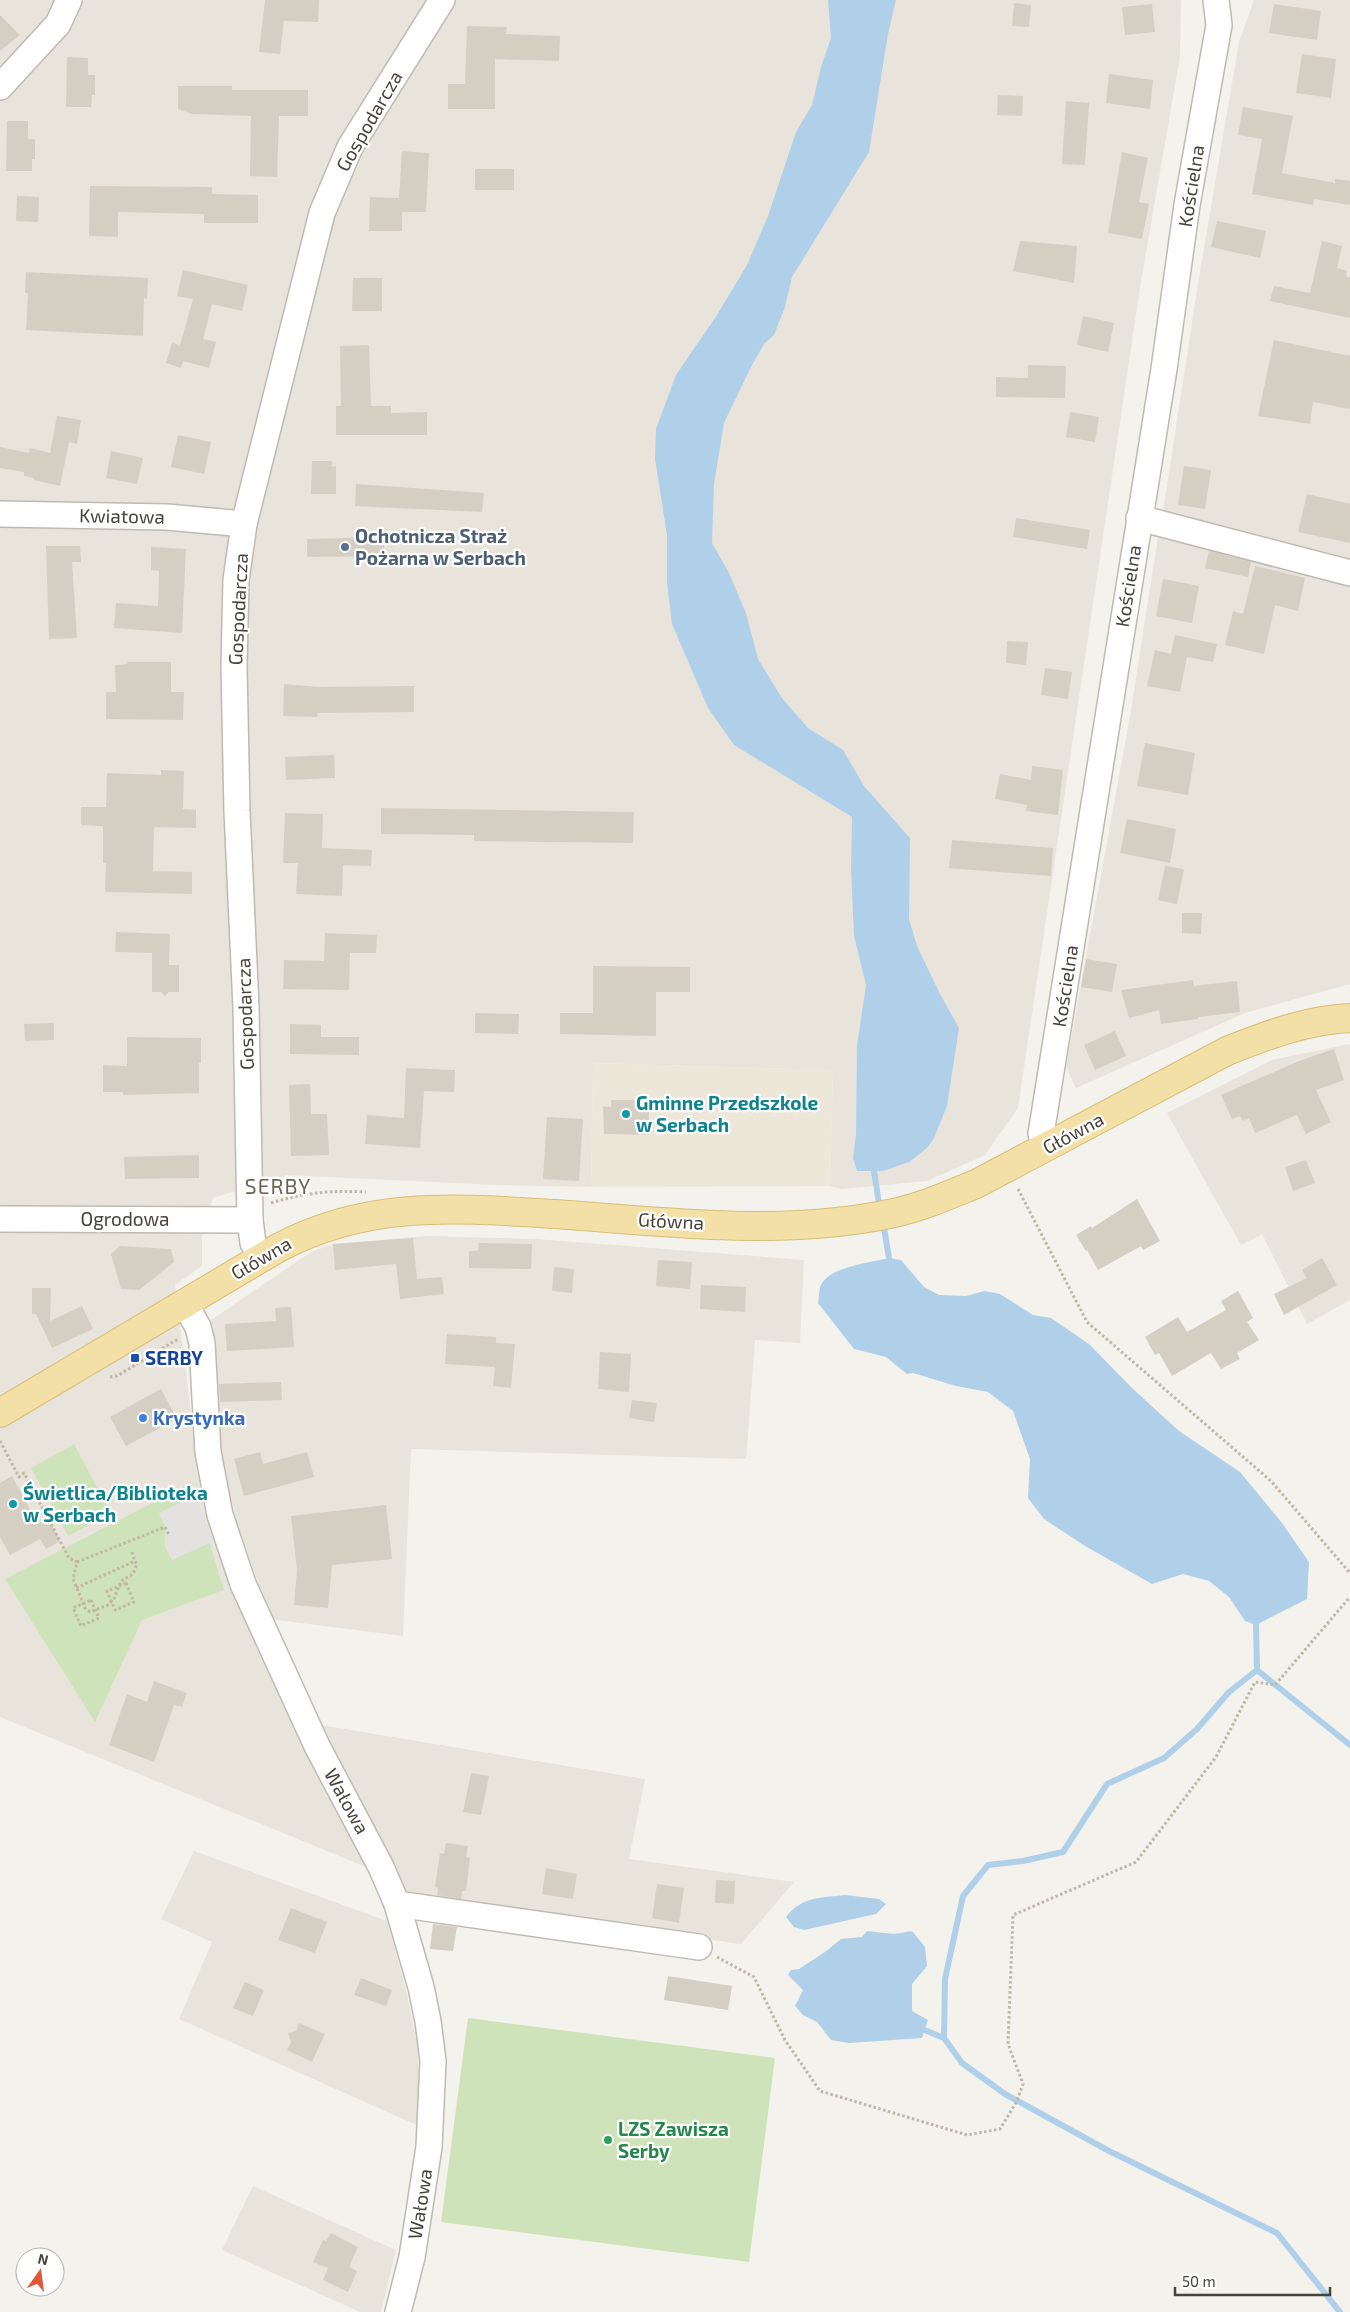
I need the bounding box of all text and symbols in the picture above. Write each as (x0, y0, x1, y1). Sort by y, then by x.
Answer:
street label: Gospodarcza (331, 66, 407, 175)
street label: Kościelna (1173, 143, 1208, 229)
street label: Kwiatowa (79, 503, 165, 528)
place label: Ochotnicza Straż Pożarna w Serbach (355, 524, 526, 569)
marker: Ochotnicza Straż Pożarna w Serbach (339, 541, 351, 553)
street label: Kościelna (1110, 543, 1145, 629)
street label: Gospodarcza (223, 552, 252, 666)
street label: Kościelna (1047, 943, 1082, 1029)
street label: Gospodarcza (231, 958, 258, 1071)
place label: Gminne Przedszkole w Serbach (636, 1091, 819, 1136)
street label: Główna (1038, 1107, 1107, 1158)
marker: Gminne Przedszkole w Serbach (620, 1108, 632, 1120)
district label: SERBY (245, 1173, 311, 1198)
street label: Ogrodowa (80, 1207, 170, 1230)
street label: Główna (637, 1207, 705, 1234)
street label: Główna (226, 1231, 295, 1284)
place label: SERBY (145, 1346, 203, 1369)
marker: SERBY (129, 1352, 141, 1364)
place label: Krystynka (153, 1406, 245, 1430)
marker: Krystynka (137, 1412, 149, 1424)
place label: Świetlica/Biblioteka w Serbach (23, 1481, 208, 1526)
marker: Świetlica/Biblioteka w Serbach (7, 1498, 19, 1510)
street label: Wałowa (320, 1764, 375, 1837)
place label: LZS Zawisza Serby (618, 2117, 729, 2163)
marker: LZS Zawisza Serby (602, 2134, 614, 2146)
street label: Wałowa (403, 2167, 436, 2241)
north arrow (15, 2247, 65, 2297)
text: N (36, 2249, 50, 2268)
scale bar (1175, 2264, 1330, 2296)
text: 50 m (1182, 2272, 1216, 2290)

